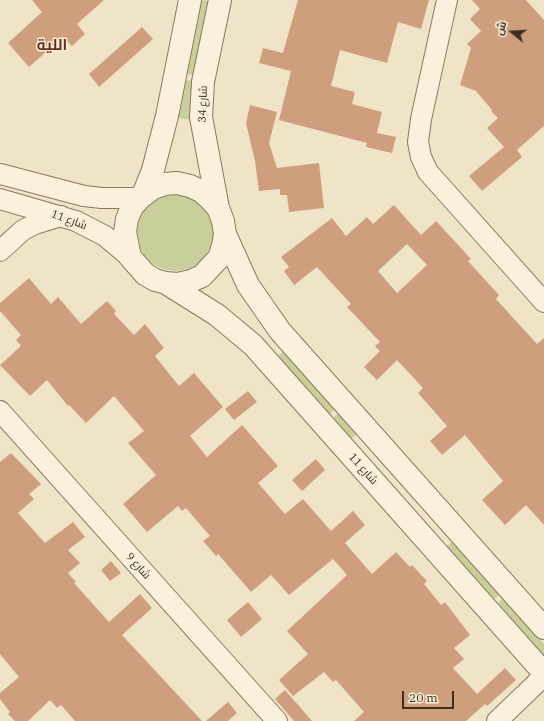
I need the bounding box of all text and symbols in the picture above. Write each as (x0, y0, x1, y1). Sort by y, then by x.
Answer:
north arrow (492, 12, 532, 52)
text: ش (492, 19, 509, 37)
district label: اللية (37, 37, 67, 55)
street label: شارع 34 (196, 85, 210, 123)
street label: شارع 11 (49, 207, 89, 233)
street label: شارع 11 (346, 451, 380, 487)
street label: شارع 9 (123, 550, 153, 582)
scale bar (404, 683, 456, 709)
text: 20 m (409, 690, 438, 705)

